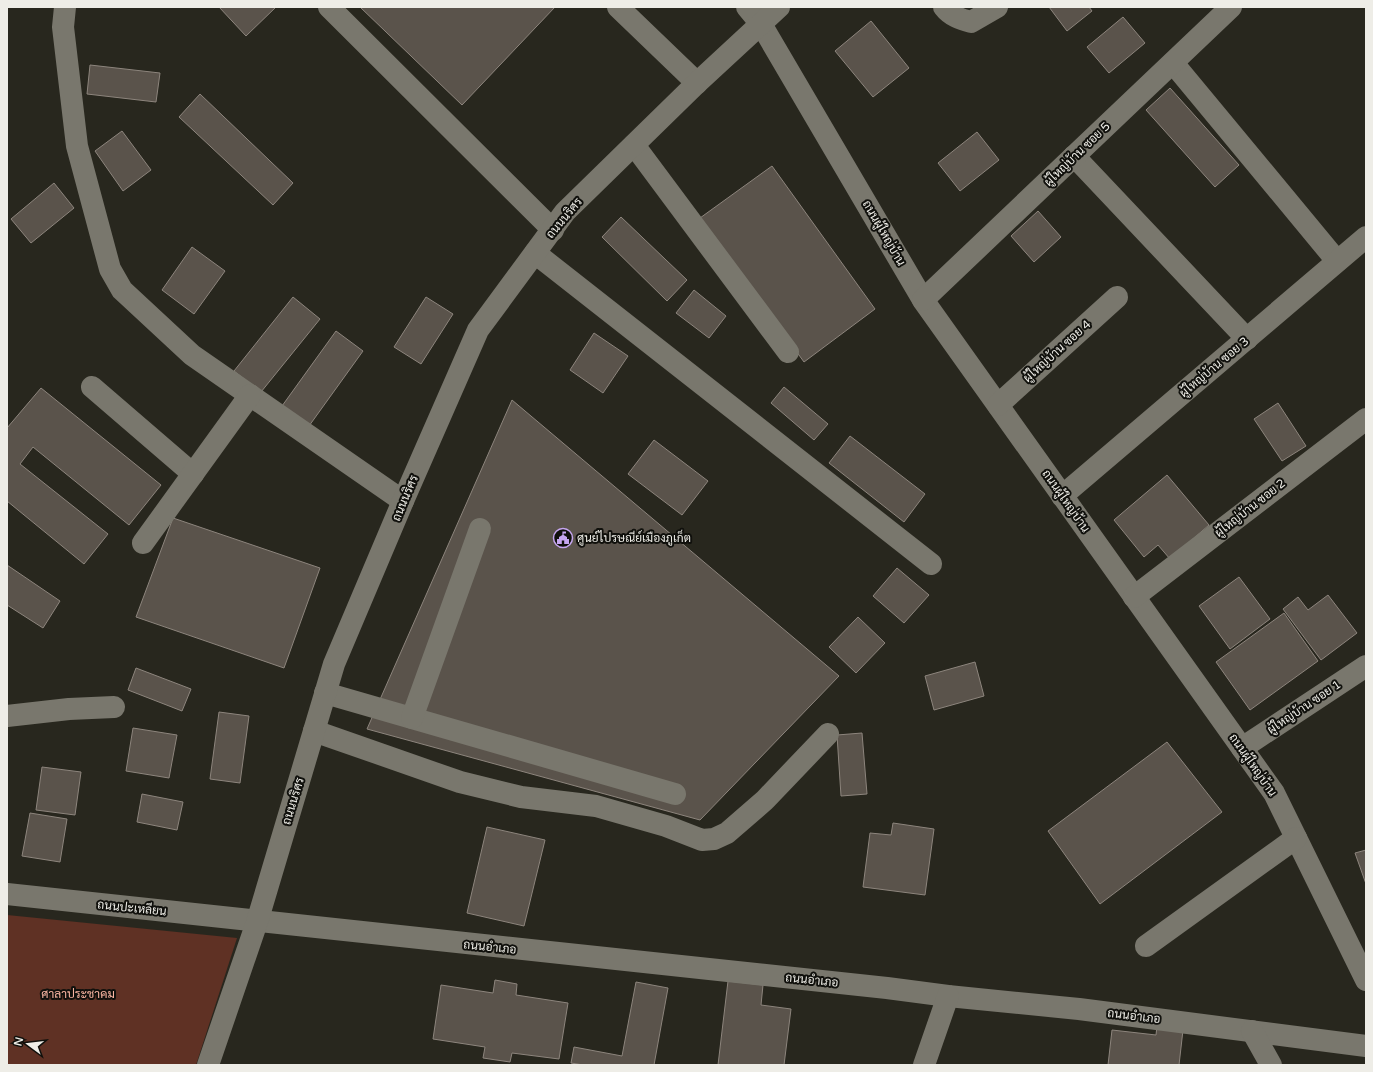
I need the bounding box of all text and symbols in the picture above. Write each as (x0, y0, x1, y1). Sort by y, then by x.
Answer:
street label: ผู้ใหญ่บ้าน ซอย 5 (1041, 118, 1113, 190)
street label: ถนนนริศร (543, 195, 585, 241)
street label: ถนนผู้ใหญ่บ้าน (859, 197, 909, 269)
street label: ผู้ใหญ่บ้าน ซอย 4 (1020, 316, 1095, 386)
street label: ผู้ใหญ่บ้าน ซอย 3 (1176, 333, 1252, 401)
street label: ถนนผู้ใหญ่บ้าน (1038, 466, 1094, 536)
street label: ถนนนริศร (389, 473, 421, 523)
street label: ผู้ใหญ่บ้าน ซอย 2 (1211, 475, 1289, 541)
public building icon: ศูนย์ไปรษณีย์เมืองภูเก็ต (552, 527, 574, 549)
place label: ศูนย์ไปรษณีย์เมืองภูเก็ต (577, 529, 691, 546)
street label: ผู้ใหญ่บ้าน ซอย 1 (1264, 676, 1344, 738)
street label: ถนนผู้ใหญ่บ้าน (1225, 730, 1281, 800)
street label: ถนนนริศร (279, 775, 307, 826)
street label: ถนนปะเหลียน (97, 896, 168, 919)
street label: ถนนอำเภอ (463, 937, 517, 957)
street label: ถนนอำเภอ (785, 970, 839, 990)
park label: ศาลาประชาคม (41, 987, 115, 1001)
street label: ถนนอำเภอ (1107, 1006, 1161, 1026)
north arrow (8, 1024, 48, 1064)
text: N (11, 1036, 26, 1047)

